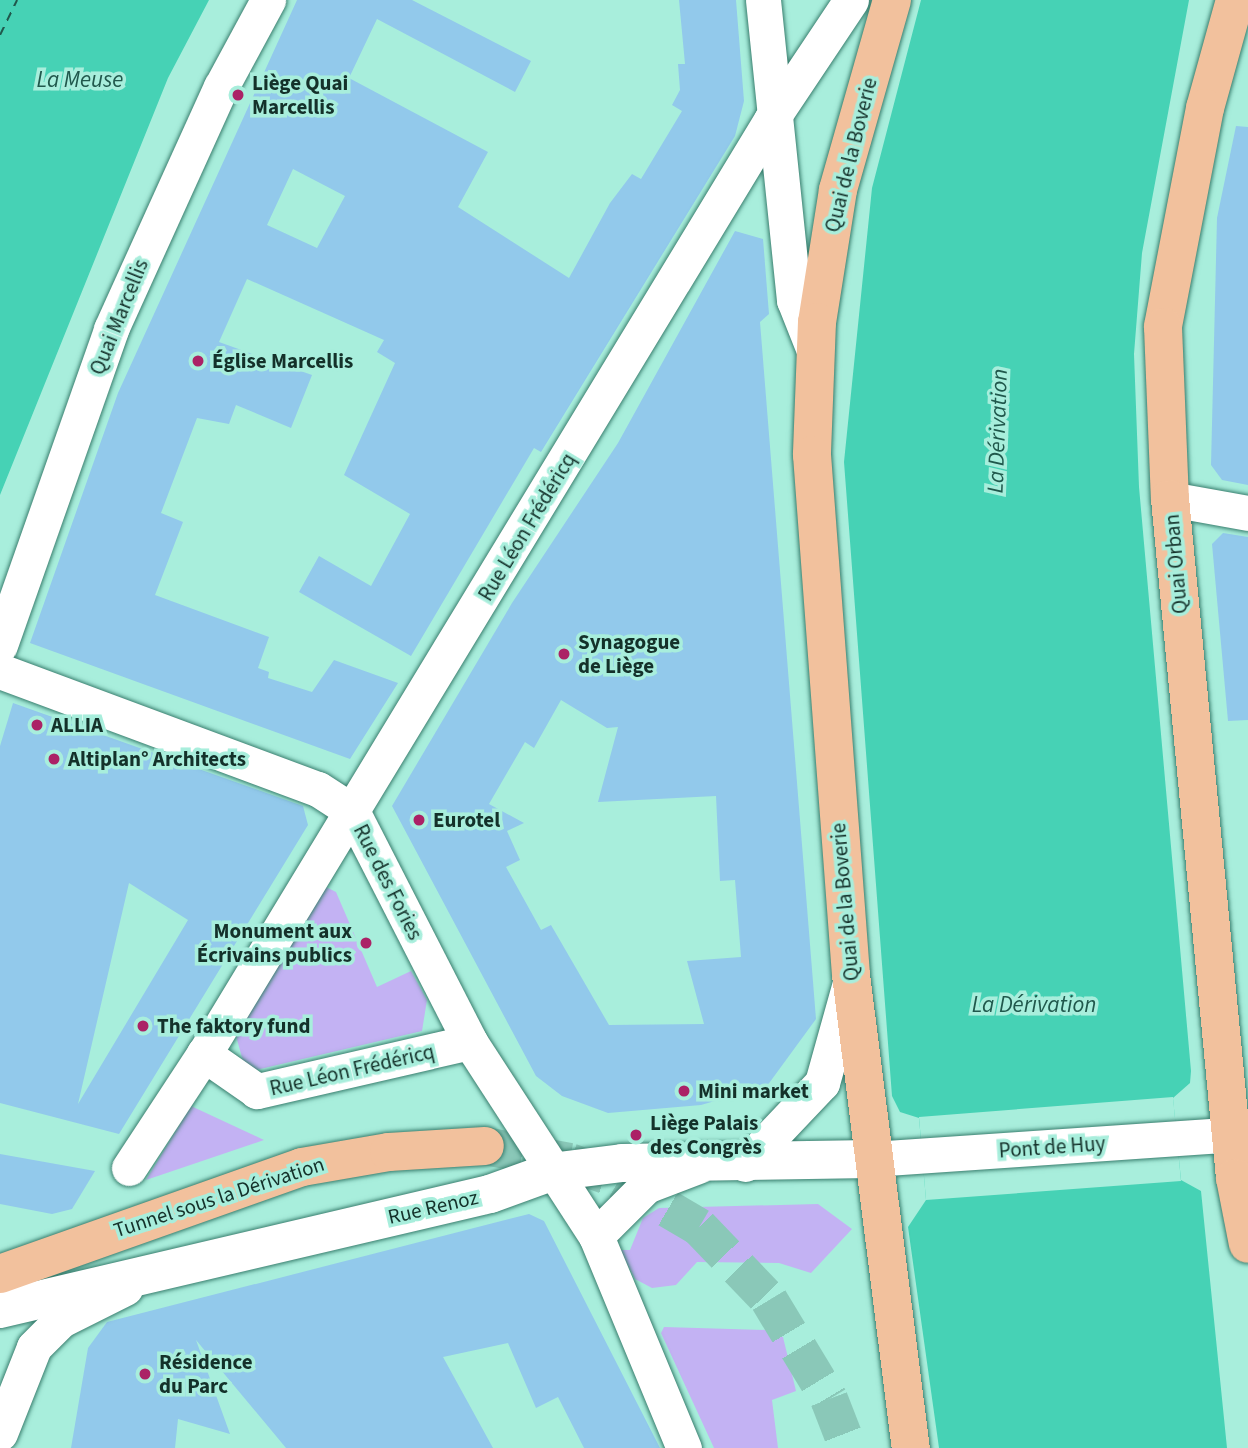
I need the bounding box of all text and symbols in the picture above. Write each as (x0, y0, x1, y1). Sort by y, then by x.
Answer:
water label: La Meuse (37, 66, 123, 94)
place label: Liège Quai Marcellis (252, 70, 348, 120)
street label: Quai de la Boverie (820, 75, 882, 235)
marker: Liège Quai Marcellis (230, 87, 246, 103)
street label: Quai Marcellis (84, 256, 154, 378)
place label: Église Marcellis (212, 348, 353, 374)
marker: Église Marcellis (190, 353, 206, 369)
water label: La Dérivation (982, 368, 1014, 494)
street label: Rue Léon Frédéricq (473, 448, 581, 606)
street label: Quai Orban (1159, 513, 1193, 615)
place label: Synagogue de Liège (578, 629, 680, 679)
marker: Synagogue de Liège (556, 646, 572, 662)
place label: ALLIA (51, 712, 103, 738)
marker: ALLIA (29, 717, 45, 733)
place label: Altiplan° Architects (68, 746, 246, 772)
marker: Altiplan° Architects (46, 751, 62, 767)
place label: Eurotel (433, 807, 500, 833)
marker: Eurotel (411, 812, 427, 828)
street label: Rue des Fories (348, 820, 428, 944)
street label: Quai de la Boverie (826, 822, 864, 982)
place label: Monument aux Écrivains publics (197, 918, 352, 968)
marker: Monument aux Écrivains publics (358, 935, 374, 951)
water label: La Dérivation (972, 991, 1096, 1019)
place label: The faktory fund (157, 1013, 310, 1039)
marker: The faktory fund (135, 1018, 151, 1034)
street label: Rue Léon Frédéricq (267, 1039, 437, 1101)
place label: Mini market (698, 1078, 809, 1104)
marker: Mini market (676, 1083, 692, 1099)
place label: Liège Palais des Congrès (650, 1110, 762, 1160)
marker: Liège Palais des Congrès (628, 1127, 644, 1143)
street label: Pont de Huy (998, 1131, 1106, 1163)
street label: Tunnel sous la Dérivation (110, 1151, 328, 1243)
street label: Rue Renoz (385, 1184, 481, 1230)
place label: Résidence du Parc (159, 1349, 253, 1399)
marker: Résidence du Parc (137, 1366, 153, 1382)

